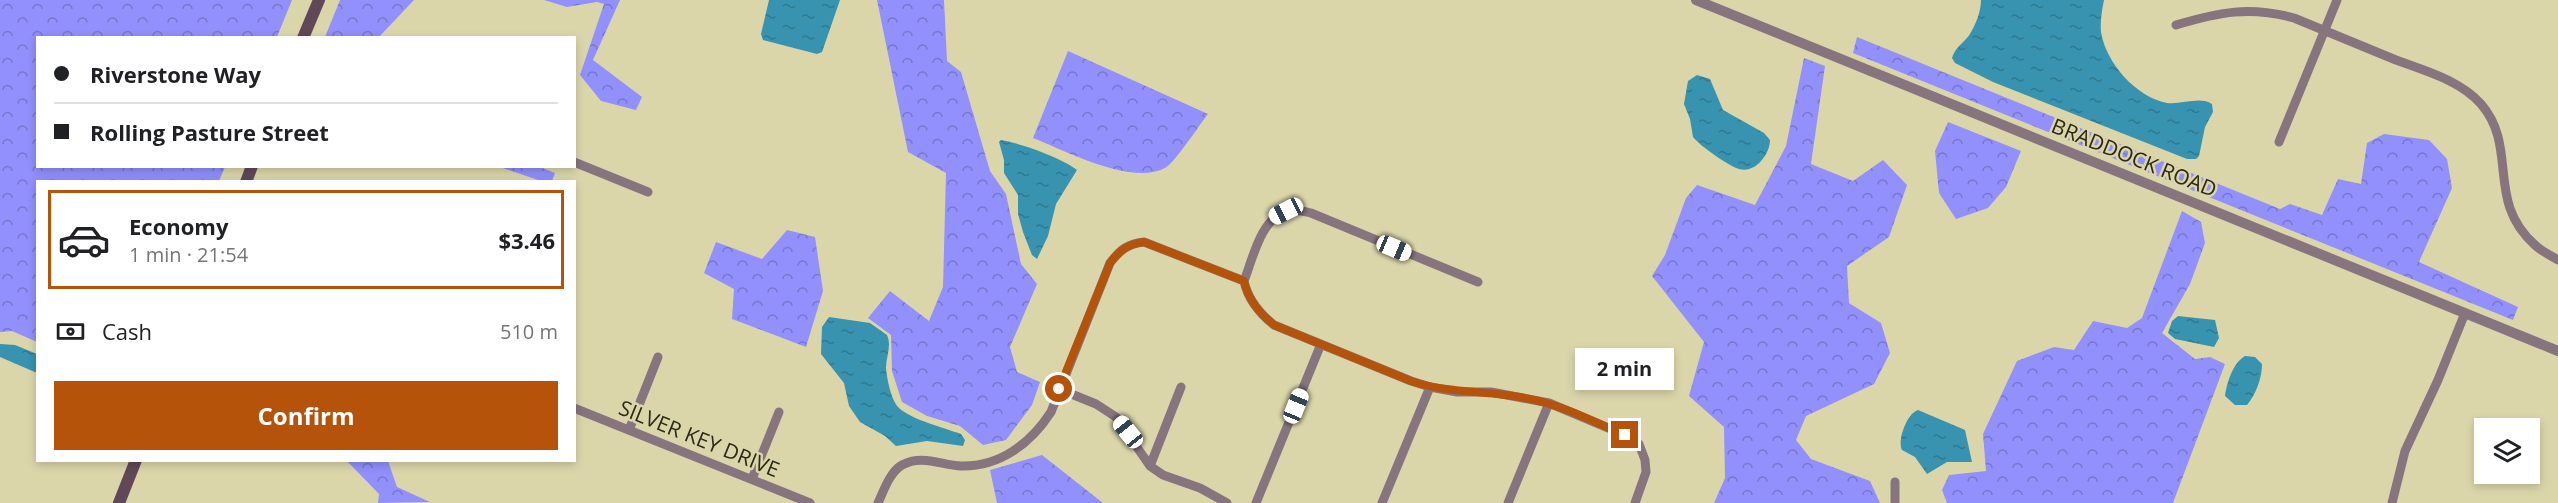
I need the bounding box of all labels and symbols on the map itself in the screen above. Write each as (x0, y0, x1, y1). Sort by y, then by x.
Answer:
street label: BRADDOCK ROAD (2048, 111, 2221, 203)
car (1266, 195, 1306, 227)
car (1374, 233, 1414, 263)
callout: 2 min (1576, 348, 1674, 390)
route start (1045, 375, 1072, 402)
car (1281, 386, 1311, 426)
street label: SILVER KEY DRIVE (615, 393, 784, 483)
car (1110, 412, 1146, 452)
route end (1611, 421, 1638, 448)

